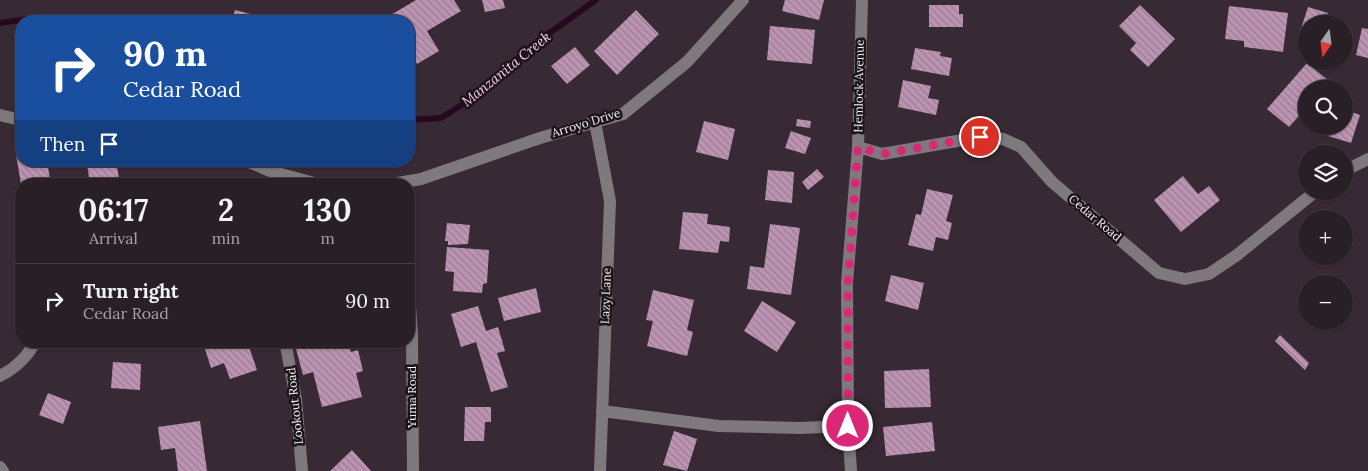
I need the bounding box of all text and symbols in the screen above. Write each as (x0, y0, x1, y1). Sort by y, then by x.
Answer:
north arrow (1298, 15, 1352, 70)
map controls (1298, 15, 1353, 330)
water label: Manzanita Creek (458, 28, 554, 110)
text: 90 m (123, 31, 207, 76)
icon: right (40, 35, 105, 100)
street label: Hemlock Avenue (850, 39, 867, 133)
text: Cedar Road (123, 75, 241, 103)
button: search (1298, 80, 1353, 135)
street label: Arroyo Drive (549, 105, 623, 140)
pin (959, 116, 1001, 158)
icon: arrive (966, 123, 994, 151)
icon: arrive (95, 130, 123, 158)
text: Then (40, 132, 85, 156)
button: layers (1298, 145, 1353, 200)
text: 06:17 (78, 191, 148, 229)
text: 2 (218, 191, 234, 229)
text: 130 (304, 191, 352, 229)
street label: Cedar Road (1066, 191, 1125, 244)
button: + (1298, 210, 1353, 265)
text: Arrival (89, 228, 138, 248)
text: min (212, 228, 240, 248)
text: m (320, 228, 335, 248)
street label: Lazy Lane (597, 267, 614, 324)
button: − (1298, 275, 1353, 330)
text: Turn right (83, 279, 179, 303)
icon: right (40, 287, 68, 315)
text: 90 m (345, 289, 390, 313)
text: Cedar Road (83, 303, 169, 323)
street label: Yuma Road (404, 366, 419, 429)
street label: Lookout Road (283, 367, 306, 445)
position arrow (821, 399, 873, 451)

